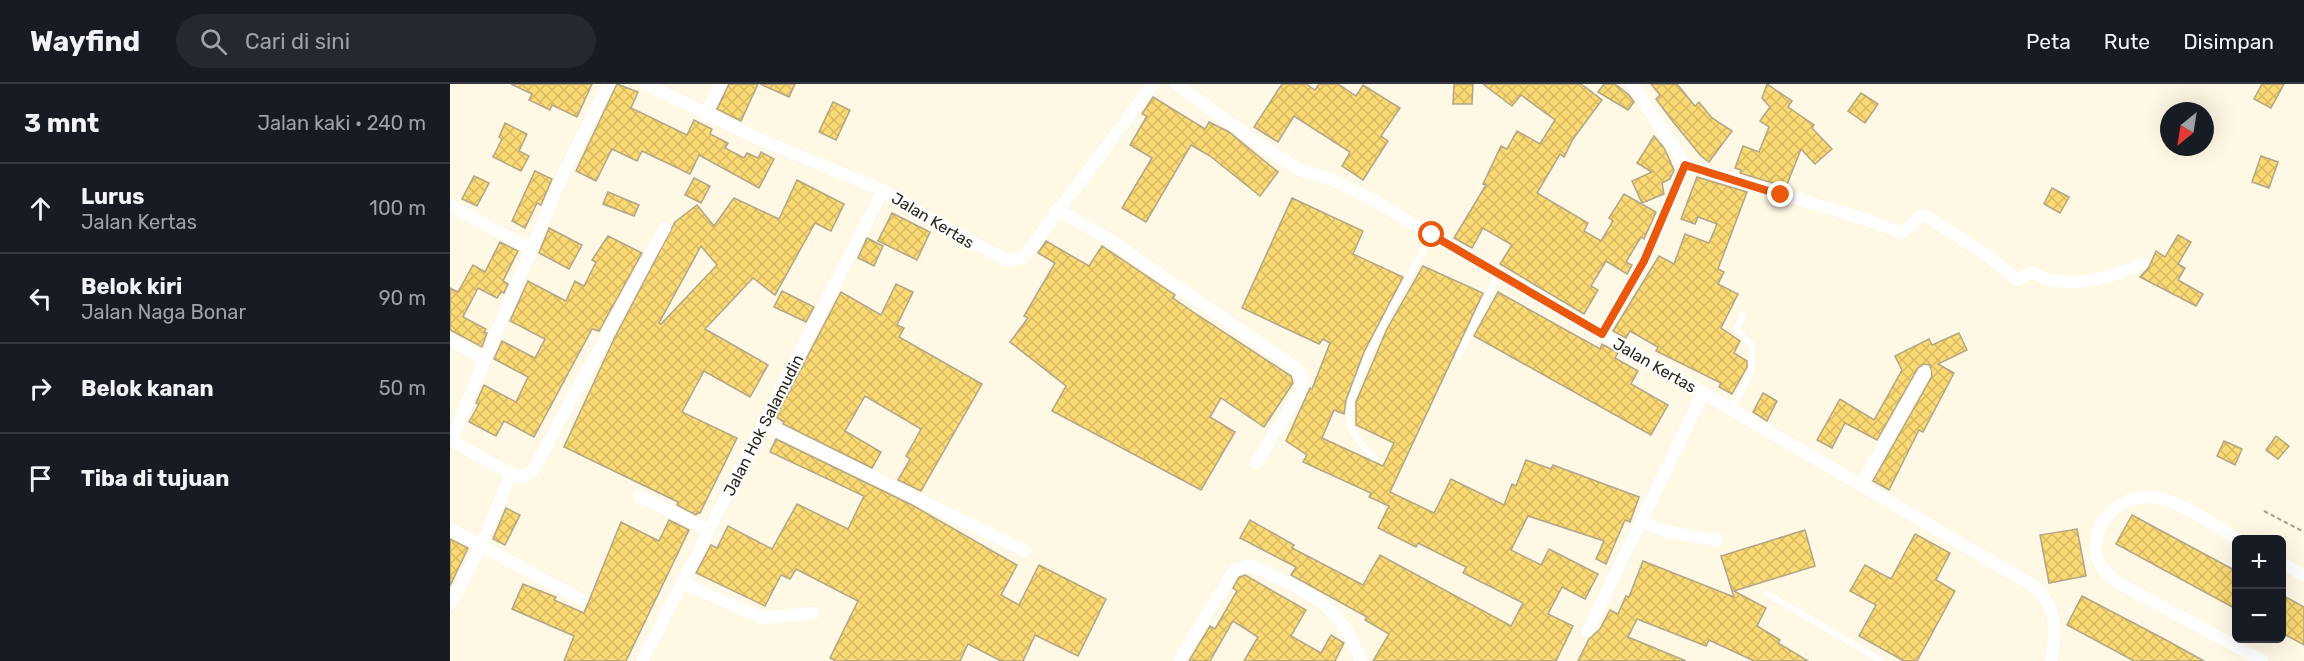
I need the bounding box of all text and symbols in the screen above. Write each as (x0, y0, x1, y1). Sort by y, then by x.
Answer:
search box (176, 14, 596, 68)
text: Wayfind (30, 25, 140, 58)
icon: search (197, 25, 230, 58)
text: Cari di sini (245, 28, 350, 55)
text: Peta (2026, 29, 2071, 54)
text: Rute (2104, 29, 2150, 54)
text: Disimpan (2183, 29, 2274, 54)
north arrow (2160, 102, 2214, 156)
text: 3 mnt (24, 108, 99, 139)
text: Jalan kaki · 240 m (257, 111, 426, 135)
route end (1767, 181, 1793, 207)
text: Lurus (81, 183, 144, 210)
street label: Jalan Kertas (888, 188, 977, 252)
icon: ahead (24, 192, 57, 225)
text: 100 m (369, 196, 426, 220)
text: Jalan Kertas (81, 210, 197, 234)
route start (1418, 221, 1444, 247)
text: Belok kiri (81, 273, 182, 300)
icon: left (24, 282, 57, 315)
text: 90 m (379, 286, 426, 310)
text: Jalan Naga Bonar (81, 300, 246, 324)
street label: Jalan Kertas (1610, 334, 1700, 397)
street label: Jalan Hok Salamudin (719, 351, 807, 499)
icon: right (24, 372, 57, 405)
text: Belok kanan (81, 375, 214, 402)
text: 50 m (379, 376, 426, 400)
icon: arrive (24, 462, 57, 495)
text: Tiba di tujuan (81, 465, 229, 492)
map controls (2232, 535, 2286, 643)
button: + (2232, 535, 2286, 589)
button: − (2232, 589, 2286, 643)

